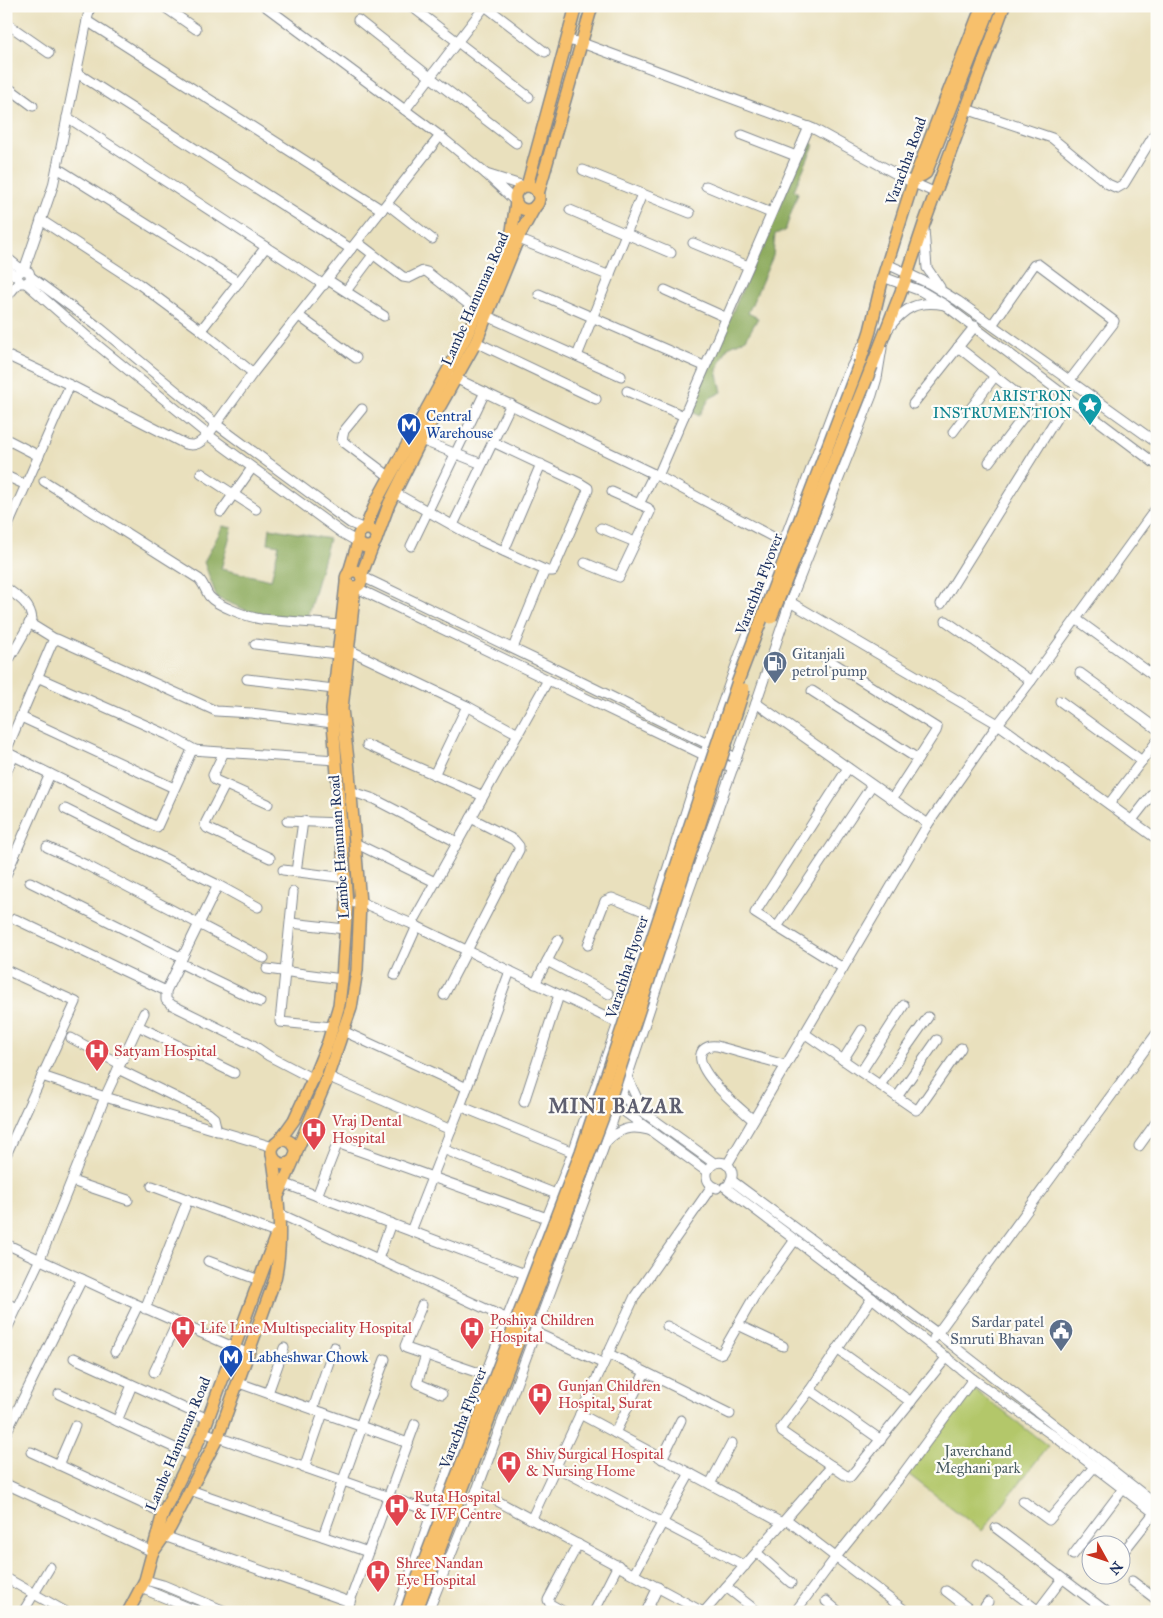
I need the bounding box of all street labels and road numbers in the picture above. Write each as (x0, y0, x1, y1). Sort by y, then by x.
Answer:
street label: Varachha Road (881, 114, 930, 208)
street label: Lambe Hanuman Road (437, 229, 513, 369)
street label: Varachha Flyover (731, 530, 787, 638)
street label: Lambe Hanuman Road (325, 774, 353, 920)
street label: Varachha Flyover (602, 913, 652, 1022)
street label: Varachha Flyover (435, 1364, 491, 1472)
street label: Lambe Hanuman Road (142, 1374, 215, 1514)

